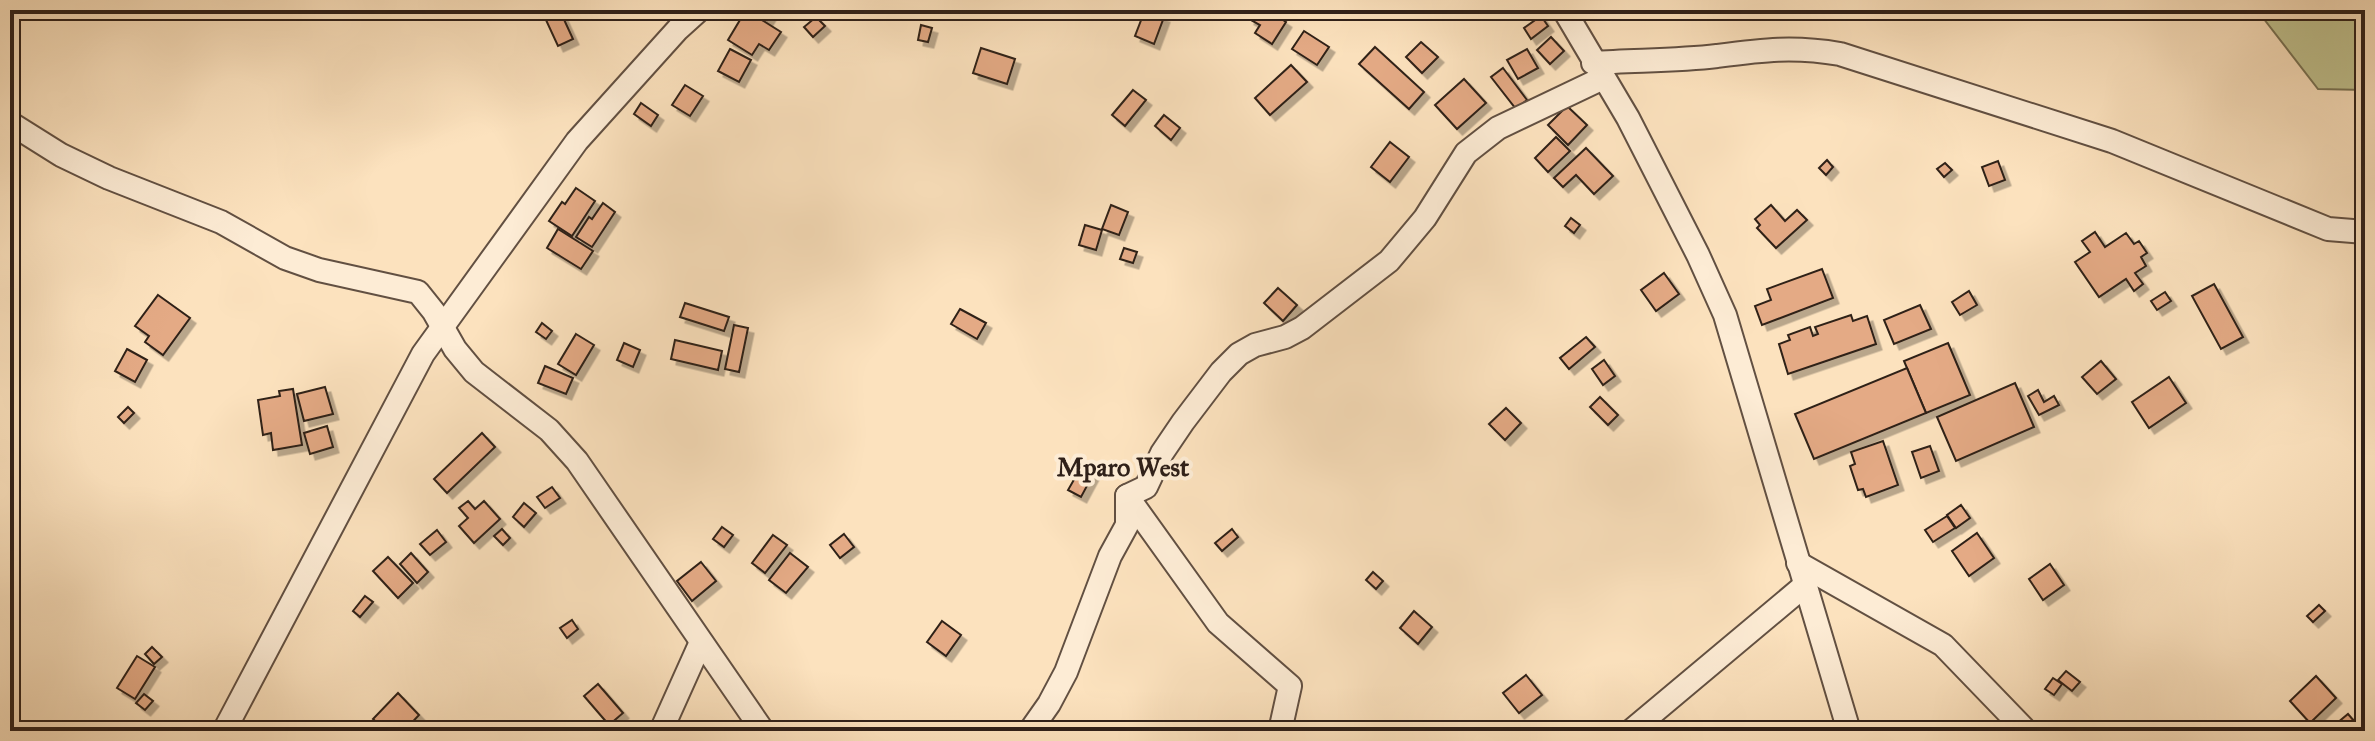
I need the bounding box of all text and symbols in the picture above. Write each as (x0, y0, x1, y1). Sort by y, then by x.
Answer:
district label: Mparo West (1057, 451, 1190, 483)

